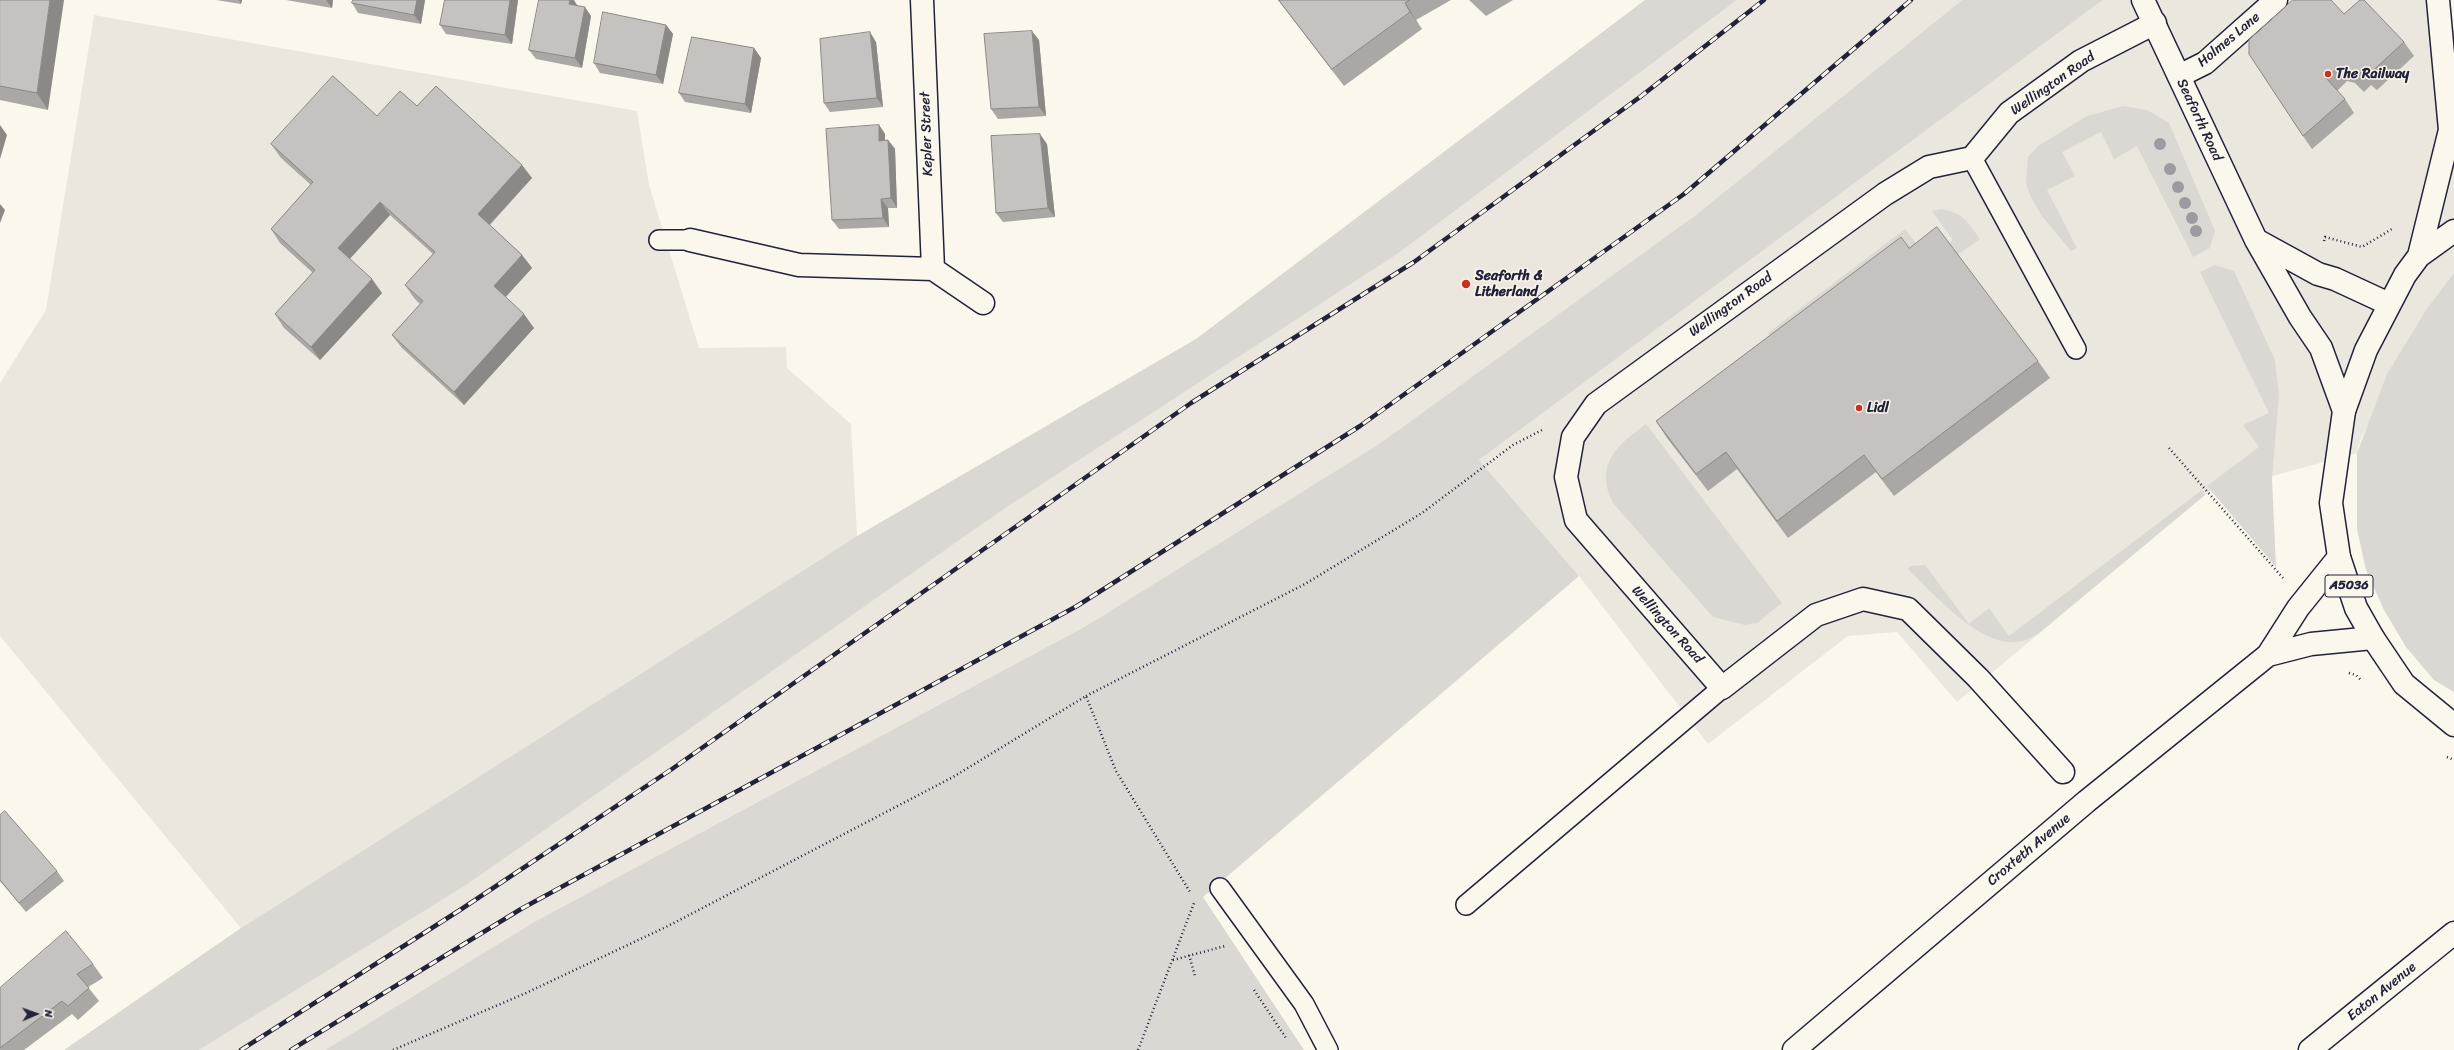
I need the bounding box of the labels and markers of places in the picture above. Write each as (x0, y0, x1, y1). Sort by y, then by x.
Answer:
place label: The Railway (2336, 66, 2409, 82)
marker: The Railway (2323, 69, 2333, 79)
place label: Seaforth & Litherland (1475, 268, 1542, 300)
marker: Seaforth & Litherland (1460, 278, 1472, 290)
place label: Lidl (1867, 400, 1889, 416)
marker: Lidl (1854, 403, 1864, 413)

